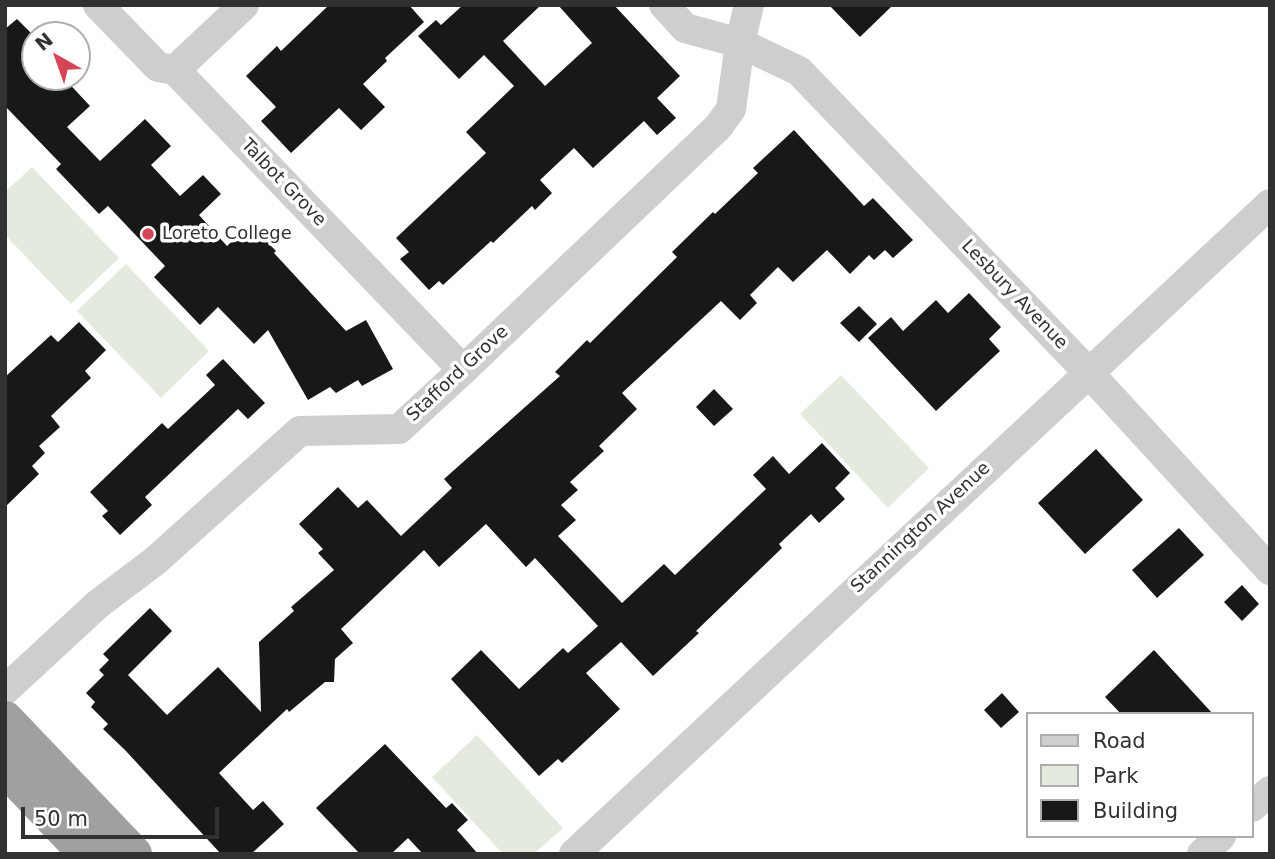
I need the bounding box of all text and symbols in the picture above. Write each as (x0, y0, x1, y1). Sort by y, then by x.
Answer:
north arrow (21, 21, 91, 91)
text: N (31, 28, 57, 55)
street label: Talbot Grove (236, 135, 330, 231)
place label: Loreto College (162, 223, 292, 245)
marker: Loreto College (140, 226, 156, 242)
street label: Lesbury Avenue (956, 236, 1072, 354)
street label: Stafford Grove (403, 321, 513, 427)
street label: Stannington Avenue (847, 458, 995, 598)
legend (1026, 712, 1254, 838)
text: Road (1093, 729, 1146, 753)
text: Park (1093, 764, 1138, 788)
scale bar (24, 792, 222, 836)
text: Building (1093, 799, 1178, 823)
text: 50 m (34, 807, 88, 831)

